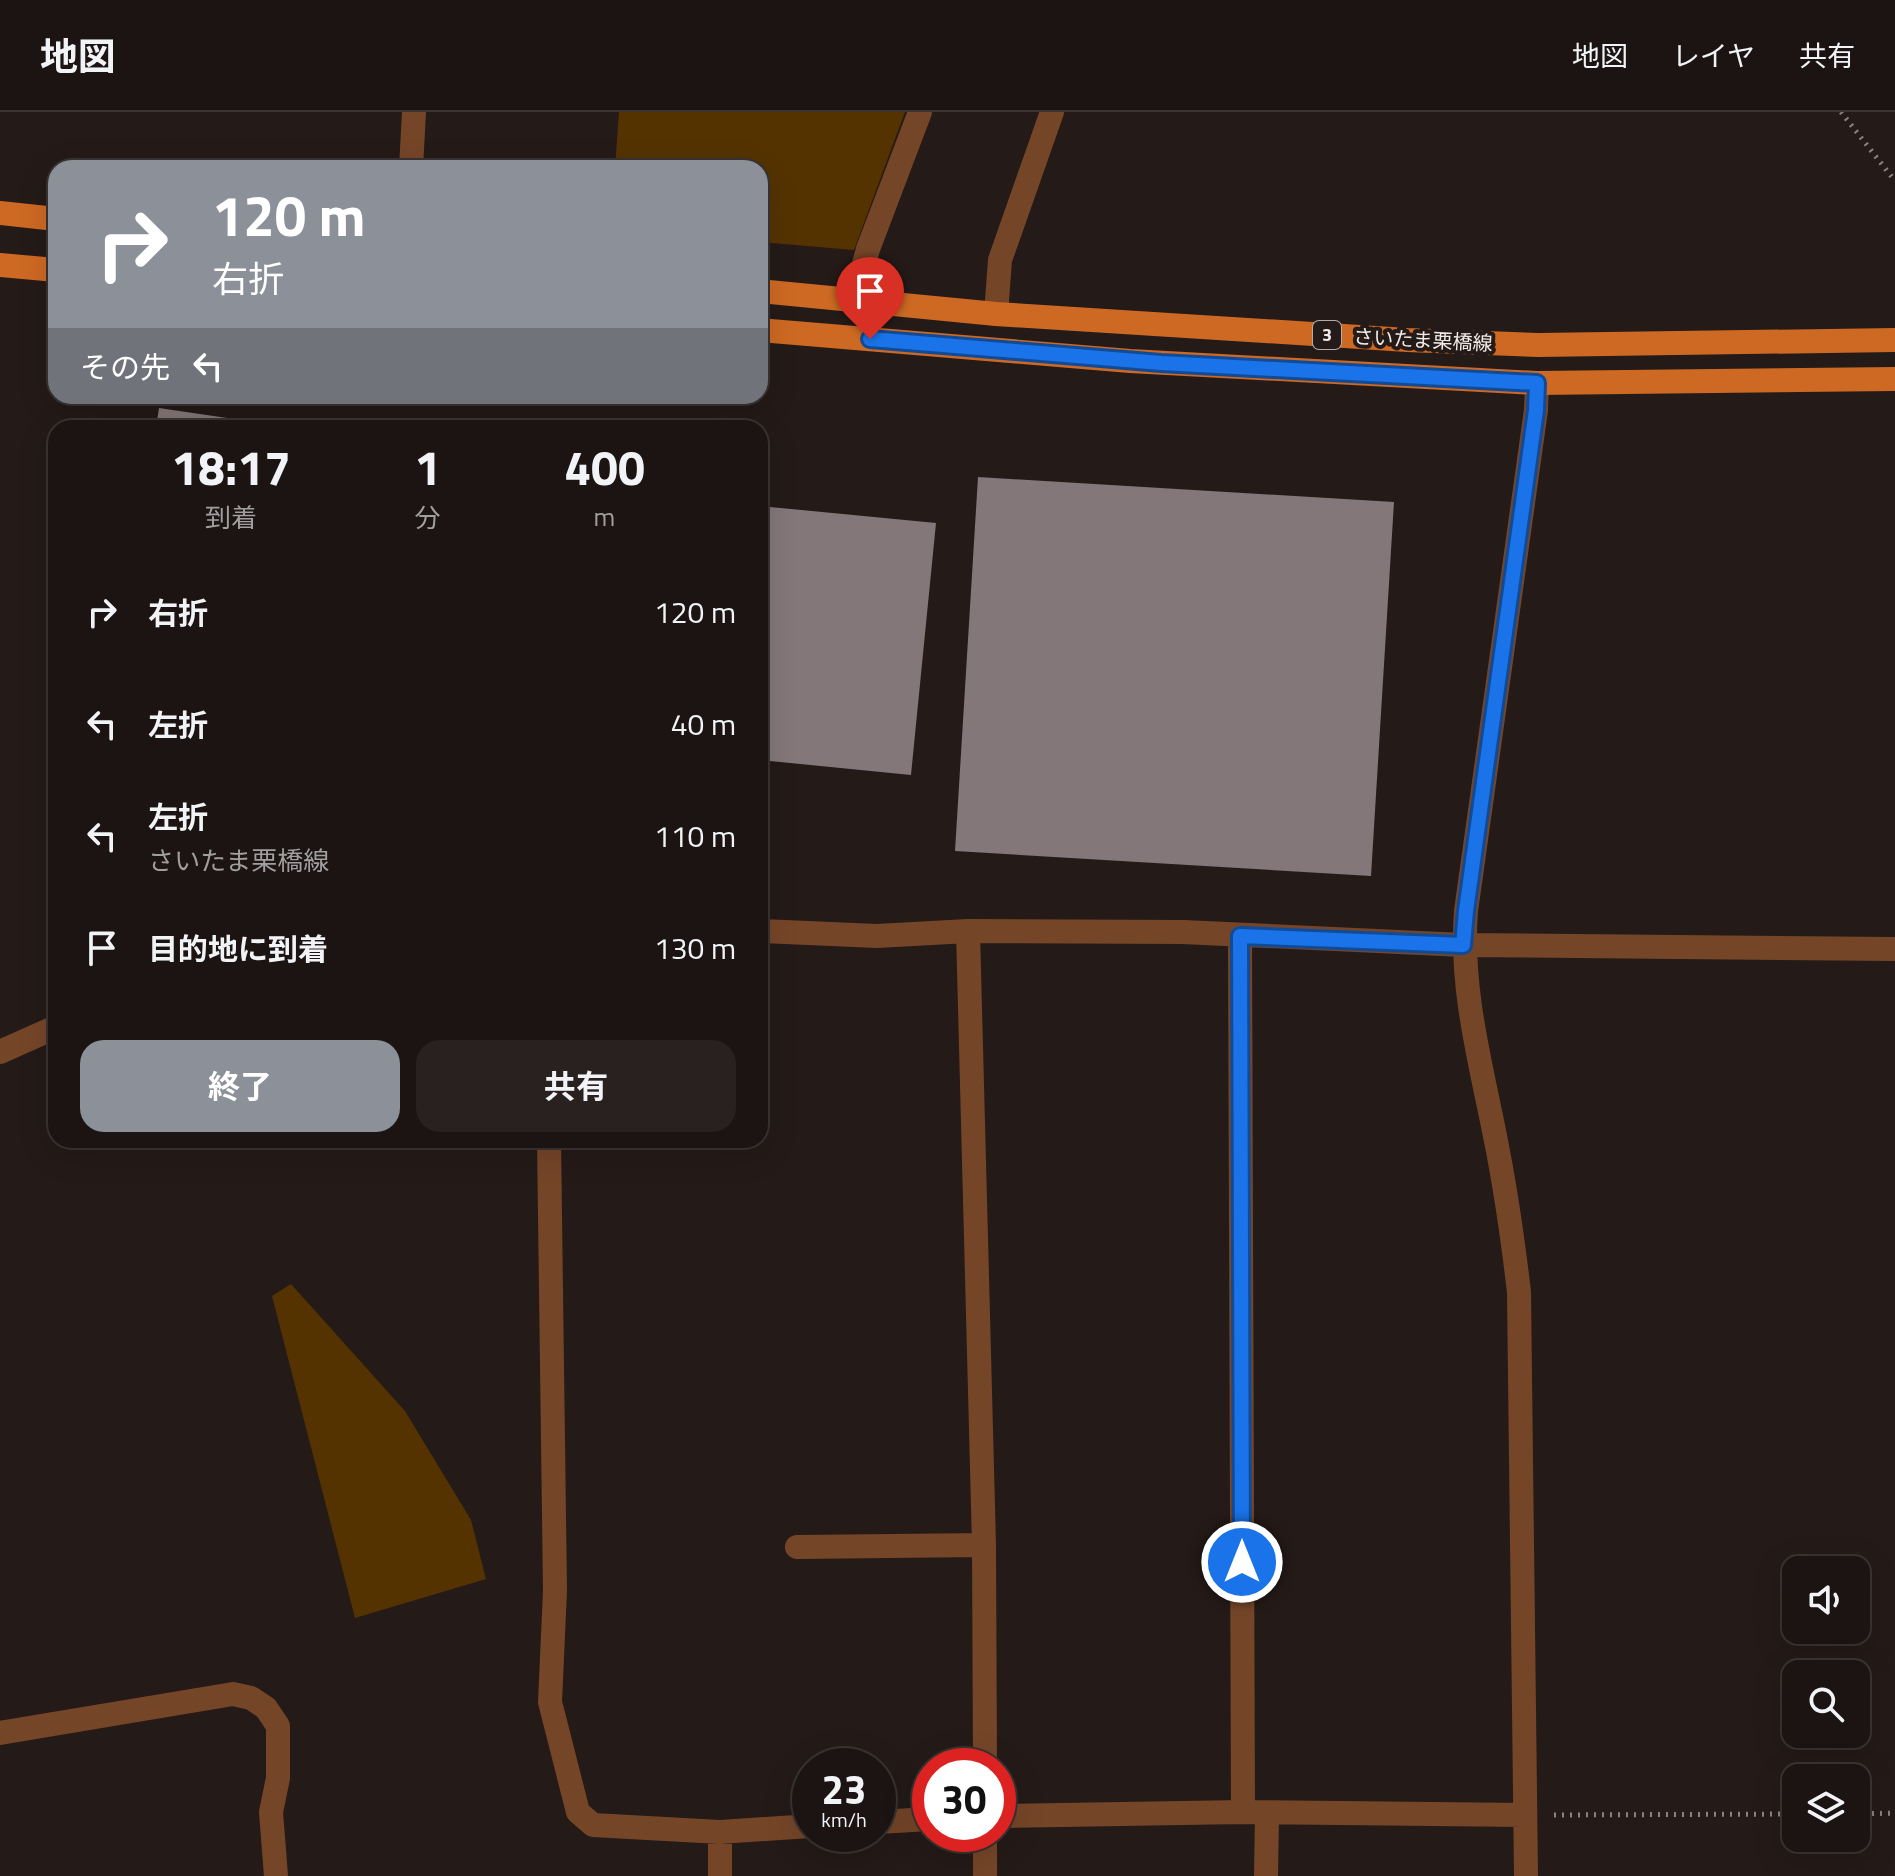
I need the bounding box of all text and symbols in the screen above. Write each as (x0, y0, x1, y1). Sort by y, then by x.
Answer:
text: 地図 (40, 27, 116, 85)
text: 地図 (1572, 34, 1628, 77)
text: レイヤ (1672, 34, 1755, 77)
text: 共有 (1799, 34, 1855, 77)
text: 120 m (212, 173, 365, 258)
icon: right (80, 192, 184, 296)
text: 右折 (212, 251, 284, 306)
pin (836, 257, 904, 339)
icon: arrive (848, 269, 892, 313)
street label: さいたま栗橋線 (1353, 320, 1493, 359)
road number: 3 (1313, 321, 1341, 349)
text: その先 (80, 344, 170, 390)
icon: left (186, 344, 230, 388)
text: 18:17 (171, 431, 291, 504)
text: 1 (414, 431, 441, 504)
text: 400 (564, 431, 645, 504)
text: m (594, 497, 615, 536)
text: 到着 (205, 498, 257, 537)
text: 分 (415, 498, 441, 537)
text: 120 m (654, 589, 736, 635)
icon: right (80, 590, 124, 634)
text: 右折 (148, 590, 208, 636)
text: 40 m (671, 701, 736, 747)
icon: left (80, 702, 124, 746)
text: 左折 (148, 702, 208, 748)
text: 左折 (148, 794, 208, 840)
text: 110 m (654, 813, 736, 859)
icon: left (80, 814, 124, 858)
text: さいたま栗橋線 (148, 841, 329, 880)
text: 130 m (654, 925, 736, 971)
icon: arrive (80, 926, 124, 970)
text: 目的地に到着 (148, 926, 328, 972)
button: 終了 (80, 1040, 400, 1132)
button: 共有 (416, 1040, 736, 1132)
position arrow (1200, 1520, 1284, 1604)
map controls (1782, 1556, 1870, 1852)
button: sound (1782, 1556, 1870, 1644)
button: search (1782, 1660, 1870, 1748)
speed limit sign: 30 (912, 1748, 1016, 1852)
text: 23 (822, 1759, 866, 1820)
button: layers (1782, 1764, 1870, 1852)
text: km/h (821, 1804, 867, 1835)

